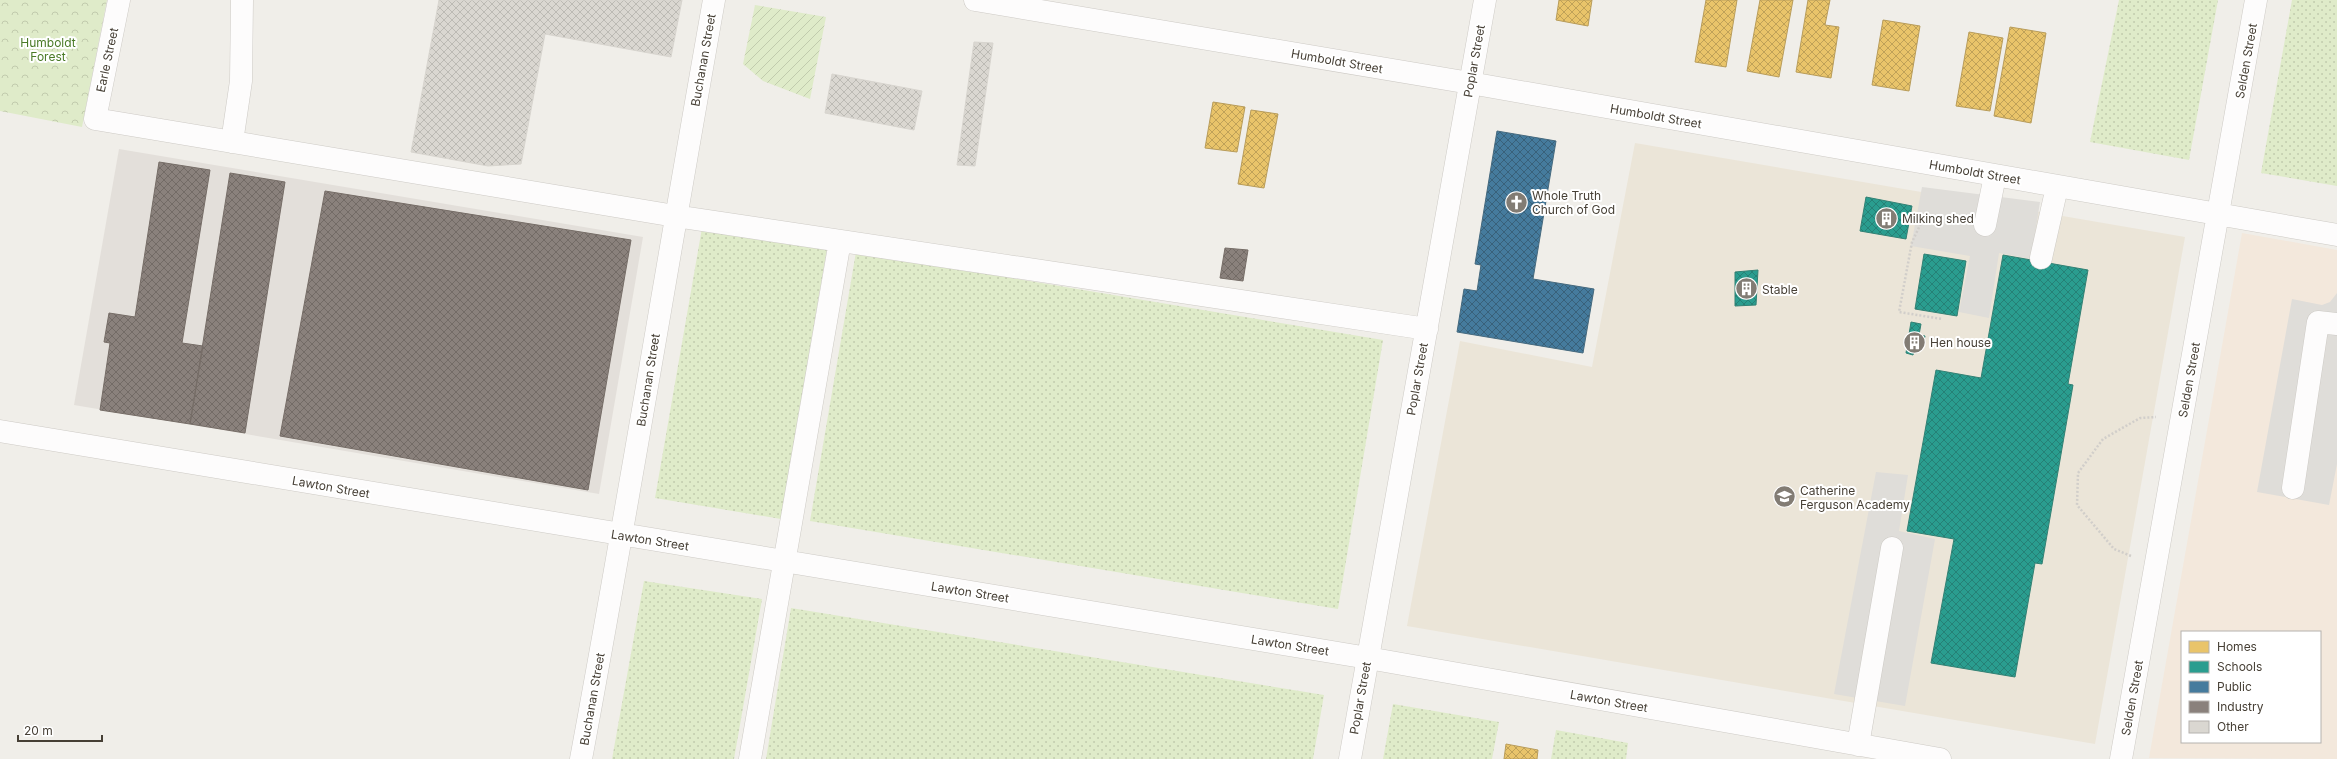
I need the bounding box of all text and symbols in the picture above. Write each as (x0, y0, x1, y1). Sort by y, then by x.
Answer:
street label: Buchanan Street (687, 12, 719, 107)
street label: Selden Street (2232, 22, 2260, 100)
street label: Poplar Street (1460, 23, 1488, 99)
street label: Earle Street (93, 26, 121, 94)
park label: Humboldt Forest (20, 35, 76, 64)
street label: Humboldt Street (1290, 46, 1384, 76)
street label: Humboldt Street (1609, 101, 1703, 131)
street label: Humboldt Street (1928, 157, 2022, 187)
place label: Whole Truth Church of God (1532, 188, 1615, 217)
church icon: Whole Truth Church of God (1503, 189, 1529, 215)
building icon: Milking shed (1873, 205, 1899, 231)
place label: Milking shed (1902, 211, 1974, 226)
building icon: Stable (1733, 276, 1759, 302)
place label: Stable (1762, 282, 1798, 297)
building icon: Hen house (1902, 329, 1928, 355)
street label: Buchanan Street (633, 332, 663, 427)
place label: Hen house (1930, 335, 1991, 350)
street label: Poplar Street (1403, 341, 1431, 417)
street label: Selden Street (2175, 341, 2203, 419)
street label: Lawton Street (291, 473, 371, 501)
place label: Catherine Ferguson Academy (1800, 483, 1910, 512)
school or university icon: Catherine Ferguson Academy (1772, 484, 1798, 510)
street label: Lawton Street (610, 526, 690, 554)
street label: Lawton Street (930, 578, 1010, 606)
street label: Lawton Street (1250, 631, 1330, 659)
legend (2181, 631, 2321, 743)
text: Homes (2217, 639, 2257, 654)
street label: Buchanan Street (576, 651, 608, 746)
street label: Selden Street (2118, 659, 2146, 737)
text: Schools (2217, 659, 2262, 674)
street label: Poplar Street (1346, 660, 1374, 736)
text: Public (2217, 679, 2252, 694)
street label: Lawton Street (1569, 687, 1649, 715)
text: Industry (2217, 699, 2264, 714)
scale bar (18, 717, 102, 743)
text: Other (2217, 719, 2249, 734)
text: 20 m (24, 723, 53, 738)

